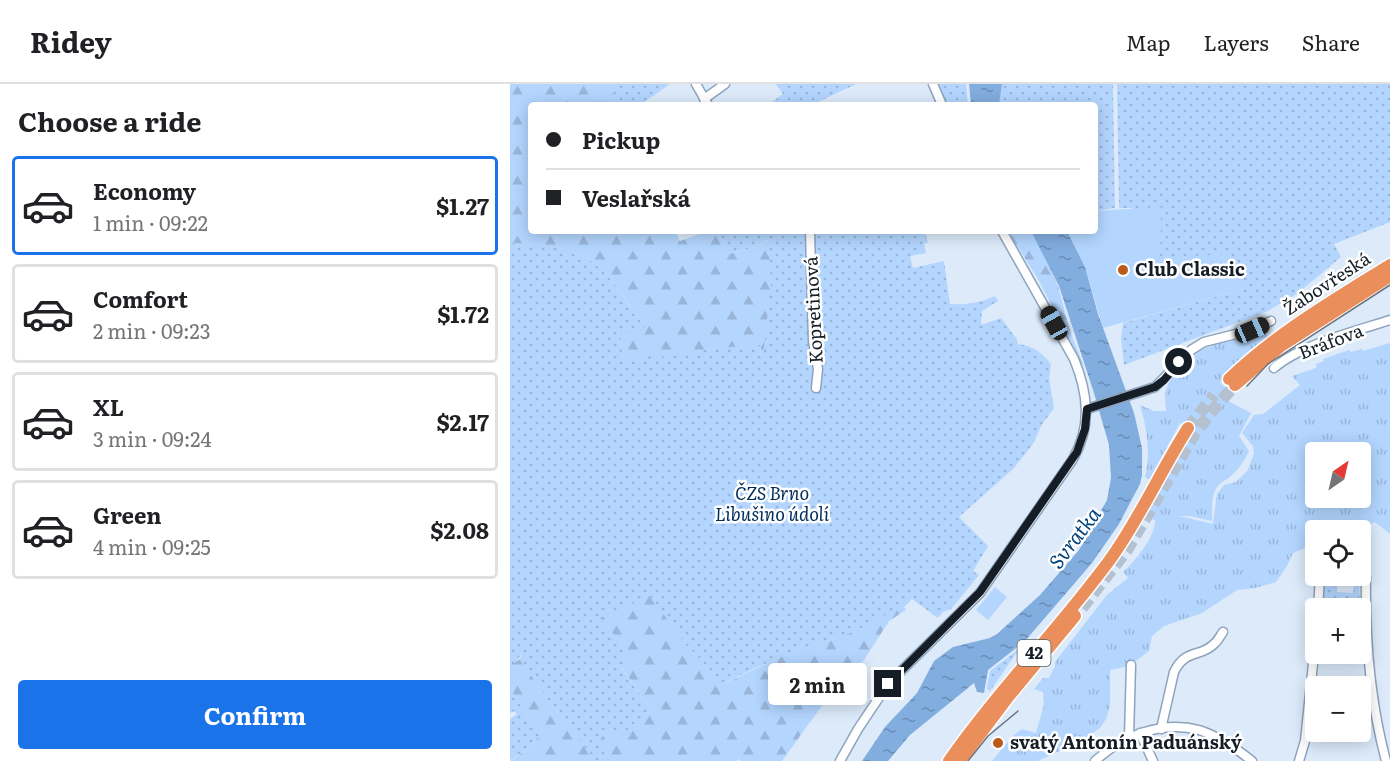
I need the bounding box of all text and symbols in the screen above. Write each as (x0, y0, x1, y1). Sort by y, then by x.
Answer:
text: Ridey (30, 20, 112, 62)
text: Map (1126, 26, 1171, 57)
text: Layers (1204, 26, 1269, 57)
text: Share (1302, 26, 1360, 57)
text: Choose a ride (18, 100, 201, 140)
text: Pickup (582, 123, 660, 156)
text: Economy (93, 174, 196, 207)
icon: car (21, 179, 75, 233)
text: Veslařská (582, 181, 691, 214)
text: $1.27 (436, 189, 489, 222)
text: 1 min · 09:22 (93, 207, 208, 237)
street label: Žabovřeská (1277, 244, 1375, 321)
street label: Kopretinová (796, 255, 829, 364)
place label: Club Classic (1135, 255, 1245, 282)
marker: Club Classic (1116, 263, 1130, 277)
text: Comfort (93, 282, 188, 315)
icon: car (21, 287, 75, 341)
text: $1.72 (437, 297, 489, 330)
car (1037, 303, 1071, 343)
car (1232, 314, 1272, 346)
text: 2 min · 09:23 (93, 315, 211, 345)
street label: Bráfova (1294, 316, 1367, 365)
route start (1165, 348, 1192, 375)
text: XL (93, 390, 124, 423)
icon: car (21, 395, 75, 449)
text: $2.17 (436, 405, 489, 438)
text: 3 min · 09:24 (93, 423, 211, 453)
north arrow (1305, 442, 1371, 508)
map controls (1305, 442, 1371, 742)
park label: ČZS Brno Libušino údolí (715, 479, 830, 527)
text: Green (93, 498, 162, 531)
water label: Svratka (1040, 499, 1107, 574)
icon: car (21, 503, 75, 557)
text: $2.08 (430, 513, 489, 546)
button: locate (1305, 520, 1371, 586)
text: 4 min · 09:25 (93, 531, 211, 561)
button: + (1305, 598, 1371, 664)
road number: 42 (1018, 640, 1050, 666)
callout: 2 min (768, 663, 867, 705)
text: 2 min (790, 669, 845, 699)
route end (874, 670, 901, 697)
button: − (1305, 676, 1371, 742)
button: Confirm (18, 680, 492, 749)
place label: svatý Antonín Paduánský (1010, 728, 1242, 755)
marker: svatý Antonín Paduánský (991, 736, 1005, 750)

